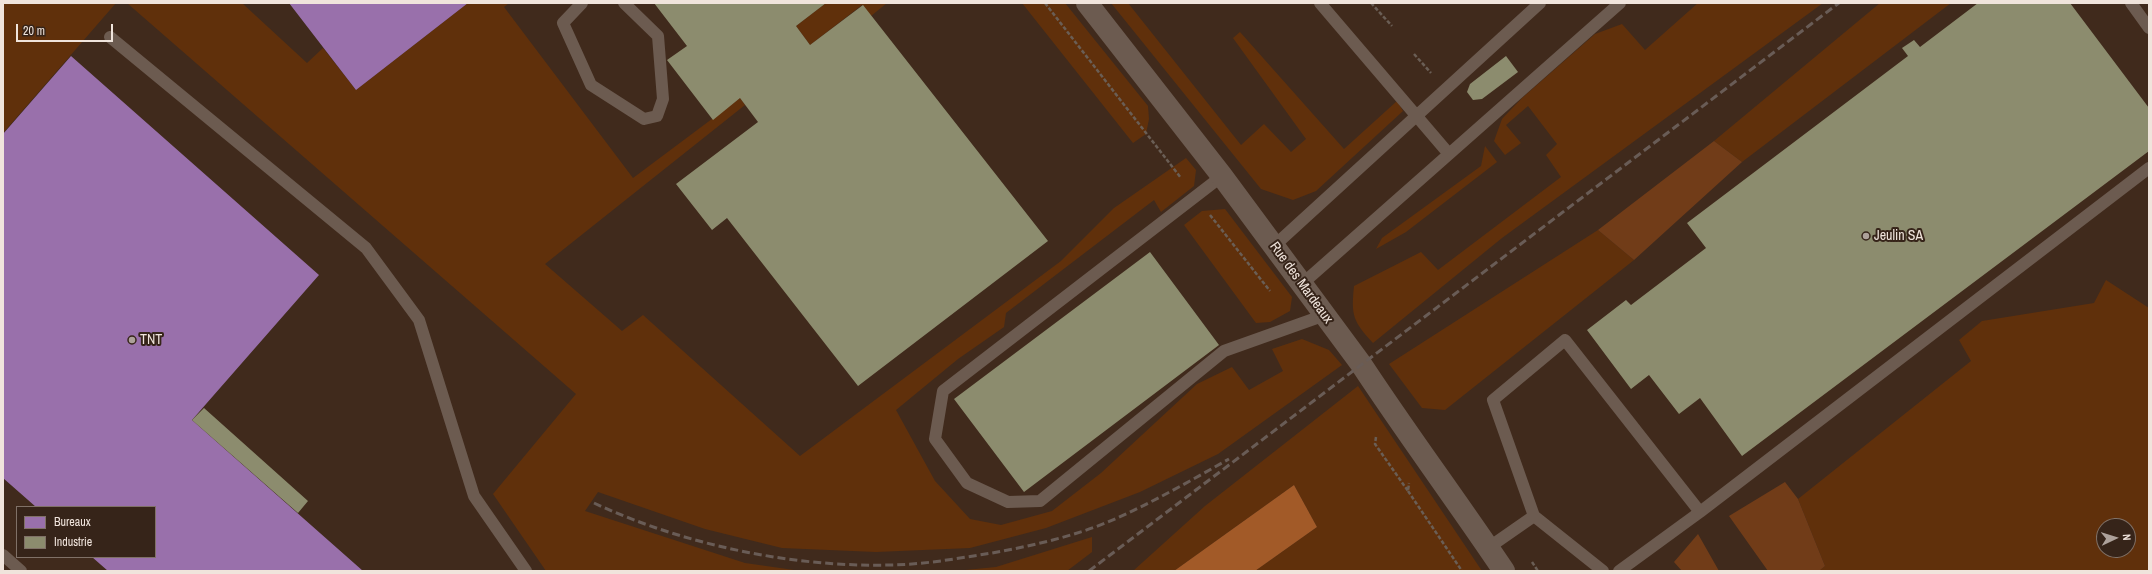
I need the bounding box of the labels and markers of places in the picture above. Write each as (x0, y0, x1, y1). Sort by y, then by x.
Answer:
place label: Jeulin SA (1874, 228, 1923, 244)
marker: Jeulin SA (1861, 231, 1871, 241)
place label: TNT (140, 332, 162, 348)
marker: TNT (127, 335, 137, 345)

